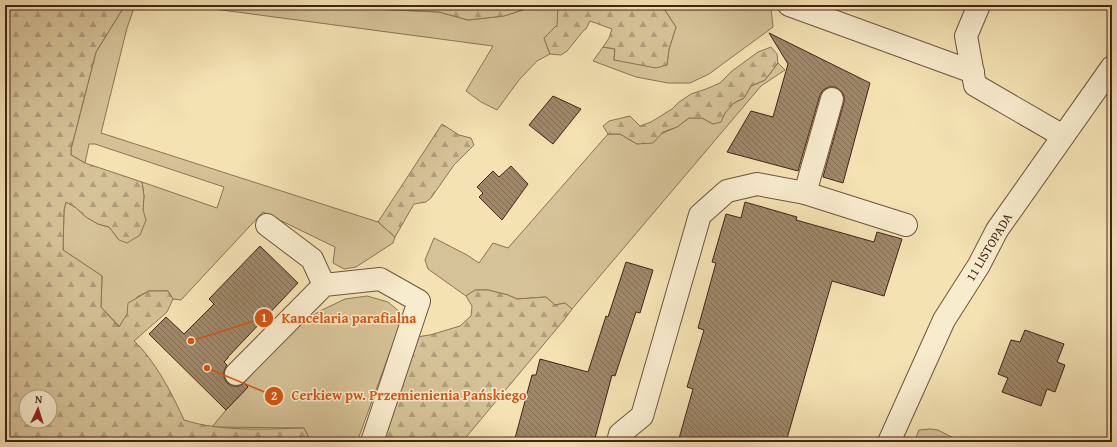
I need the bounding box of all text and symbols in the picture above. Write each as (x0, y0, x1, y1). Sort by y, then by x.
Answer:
street label: 11 LISTOPADA (961, 209, 1017, 285)
callout: Kancelaria parafialna (254, 305, 425, 331)
text: Kancelaria parafialna (282, 308, 417, 328)
text: 1 (261, 309, 267, 326)
callout: Cerkiew pw. Przemienienia Pańskiego (264, 383, 535, 409)
text: Cerkiew pw. Przemienienia Pańskiego (292, 385, 527, 405)
text: 2 (271, 387, 277, 404)
north arrow (18, 389, 58, 429)
text: N (34, 391, 44, 407)

